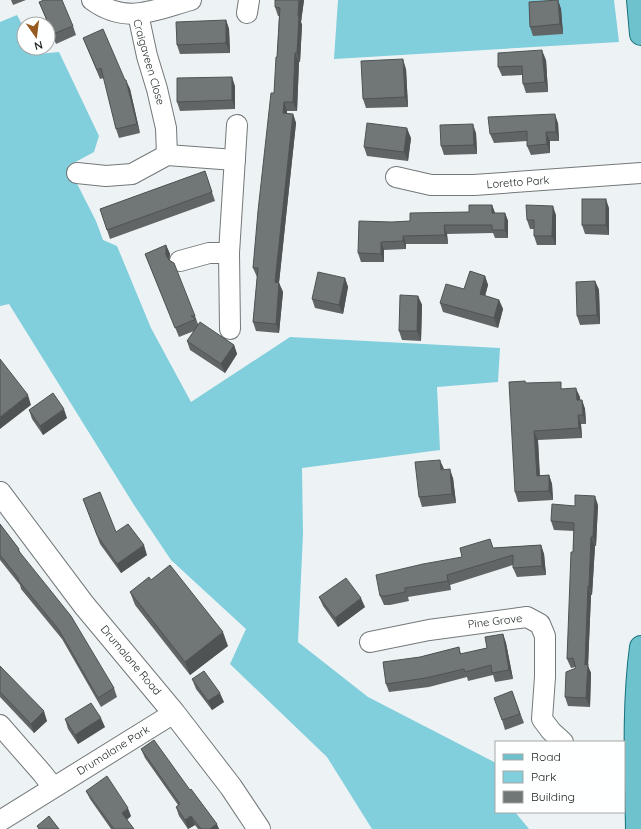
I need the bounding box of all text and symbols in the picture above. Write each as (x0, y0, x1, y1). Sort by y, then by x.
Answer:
north arrow (16, 16, 56, 56)
street label: Craigaveen Close (130, 17, 168, 107)
text: N (33, 38, 44, 53)
street label: Loretto Park (486, 173, 550, 191)
street label: Pine Grove (467, 611, 523, 631)
street label: Drumalane Road (98, 622, 164, 698)
street label: Drumalane Park (74, 722, 152, 778)
legend (495, 741, 625, 813)
text: Road (531, 749, 561, 764)
text: Park (531, 769, 556, 784)
text: Building (531, 789, 575, 804)

